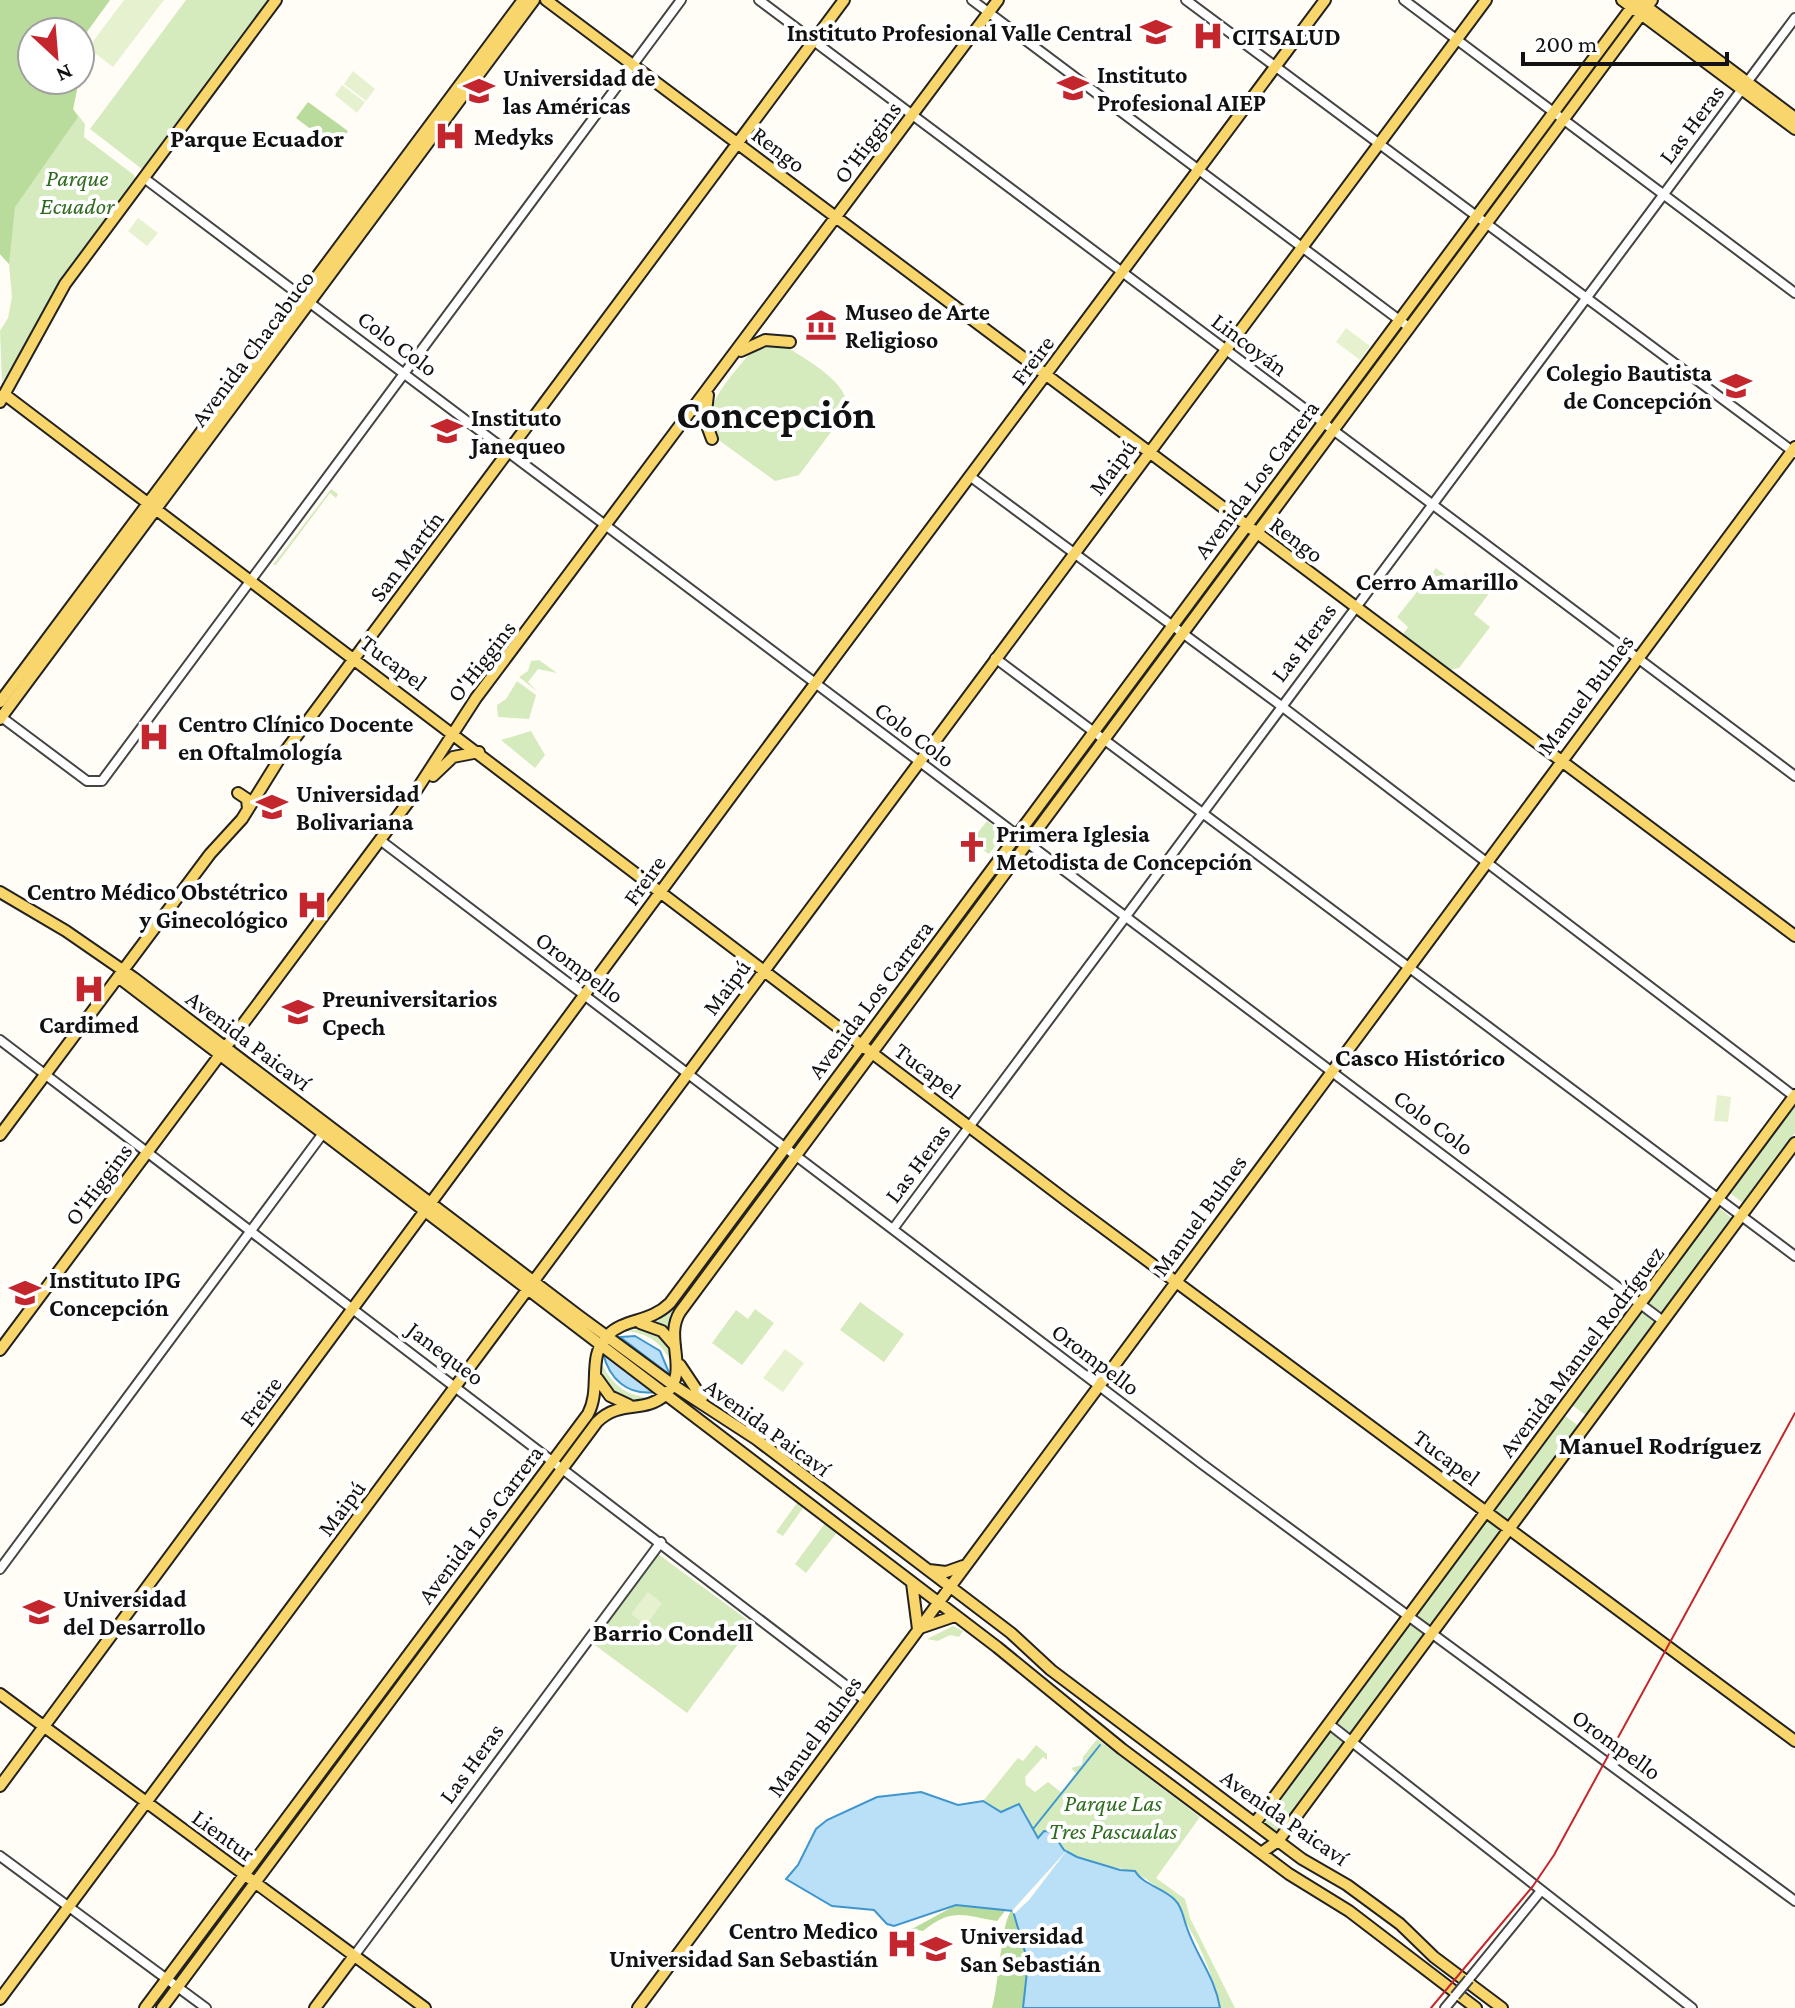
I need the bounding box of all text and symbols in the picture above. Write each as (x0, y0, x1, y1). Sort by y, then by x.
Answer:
school or university icon: Instituto Profesional Valle Central (1139, 15, 1173, 49)
north arrow (16, 16, 96, 96)
scale bar (1523, 16, 1727, 66)
place label: Instituto Profesional Valle Central (787, 19, 1132, 46)
hospital icon: CITSALUD (1191, 19, 1225, 53)
place label: CITSALUD (1232, 23, 1341, 50)
text: 200 m (1535, 30, 1597, 57)
text: N (52, 59, 77, 88)
place label: Instituto Profesional AIEP (1097, 61, 1266, 116)
place label: Universidad de las Américas (503, 64, 656, 119)
school or university icon: Instituto Profesional AIEP (1056, 71, 1090, 105)
school or university icon: Universidad de las Américas (462, 74, 496, 108)
street label: Las Heras (1653, 79, 1729, 169)
street label: O'Higgins (828, 96, 906, 188)
hospital icon: Medyks (433, 119, 467, 153)
street label: Rengo (747, 120, 811, 178)
place label: Medyks (474, 123, 554, 150)
district label: Parque Ecuador (170, 124, 345, 153)
park label: Parque Ecuador (40, 164, 115, 219)
street label: Avenida Chacabuco (185, 265, 319, 431)
place label: Museo de Arte Religioso (845, 298, 990, 353)
street label: Colo Colo (353, 304, 443, 382)
street label: Lincoyán (1207, 307, 1293, 381)
museum icon: Museo de Arte Religioso (804, 308, 838, 342)
street label: Freire (1005, 330, 1059, 390)
place label: Colegio Bautista de Concepción (1546, 359, 1712, 414)
school or university icon: Colegio Bautista de Concepción (1719, 369, 1753, 403)
district label: Concepción (676, 392, 876, 437)
street label: Avenida Los Carrera (1188, 395, 1324, 563)
place label: Instituto Janequeo (468, 404, 566, 459)
school or university icon: Instituto Janequeo (430, 414, 464, 448)
street label: Maipú (1082, 434, 1142, 500)
street label: San Martín (363, 505, 449, 607)
street label: Rengo (1265, 510, 1329, 568)
district label: Cerro Amarillo (1355, 567, 1519, 596)
street label: Las Heras (1265, 597, 1341, 687)
street label: O'Higgins (441, 615, 521, 707)
street label: Tucapel (355, 628, 433, 696)
street label: Manuel Bulnes (1531, 629, 1639, 759)
street label: Colo Colo (870, 695, 960, 773)
place label: Centro Clínico Docente en Oftalmología (178, 710, 413, 765)
hospital icon: Centro Clínico Docente en Oftalmología (137, 720, 171, 754)
place label: Universidad Bolivariana (296, 780, 420, 835)
school or university icon: Universidad Bolivariana (255, 790, 289, 824)
place label: Primera Iglesia Metodista de Concepción (996, 820, 1252, 875)
church icon: Primera Iglesia Metodista de Concepción (955, 830, 989, 864)
street label: Freire (617, 850, 671, 910)
place label: Centro Médico Obstétrico y Ginecológico (27, 878, 288, 933)
hospital icon: Centro Médico Obstétrico y Ginecológico (295, 888, 329, 922)
street label: Avenida Los Carrera (802, 915, 938, 1083)
street label: Orompello (531, 925, 629, 1009)
street label: Maipú (696, 954, 756, 1020)
hospital icon: Cardimed (72, 972, 106, 1006)
street label: Avenida Paicaví (181, 984, 317, 1096)
place label: Preuniversitarios Cpech (322, 985, 498, 1040)
school or university icon: Preuniversitarios Cpech (281, 995, 315, 1029)
place label: Cardimed (39, 1011, 139, 1038)
street label: Tucapel (889, 1036, 967, 1104)
district label: Casco Histórico (1335, 1043, 1505, 1072)
street label: Colo Colo (1389, 1083, 1479, 1161)
street label: Las Heras (879, 1118, 955, 1208)
street label: O'Higgins (59, 1138, 137, 1230)
street label: Manuel Bulnes (1146, 1149, 1252, 1281)
street label: Avenida Manuel Rodríguez (1492, 1240, 1670, 1462)
place label: Instituto IPG Concepción (49, 1266, 181, 1321)
school or university icon: Instituto IPG Concepción (8, 1276, 42, 1310)
street label: Janequeo (401, 1314, 490, 1391)
street label: Orompello (1047, 1317, 1145, 1401)
street label: Freire (233, 1371, 287, 1431)
street label: Avenida Paicaví (700, 1372, 837, 1482)
street label: Tucapel (1408, 1423, 1486, 1491)
district label: Manuel Rodríguez (1559, 1429, 1761, 1461)
street label: Avenida Los Carrera (412, 1440, 548, 1608)
street label: Maipú (311, 1475, 371, 1541)
place label: Universidad del Desarrollo (63, 1585, 206, 1640)
school or university icon: Universidad del Desarrollo (22, 1595, 56, 1629)
district label: Barrio Condell (593, 1618, 754, 1647)
street label: Manuel Bulnes (761, 1670, 867, 1802)
street label: Orompello (1567, 1703, 1667, 1785)
street label: Las Heras (433, 1718, 509, 1808)
street label: Avenida Paicaví (1216, 1763, 1355, 1871)
park label: Parque Las Tres Pascualas (1049, 1789, 1178, 1844)
street label: Lientur (187, 1803, 261, 1867)
place label: Centro Medico Universidad San Sebastián (609, 1917, 878, 1972)
place label: Universidad San Sebastián (960, 1922, 1101, 1977)
hospital icon: Centro Medico Universidad San Sebastián (885, 1927, 919, 1961)
school or university icon: Universidad San Sebastián (919, 1932, 953, 1966)

